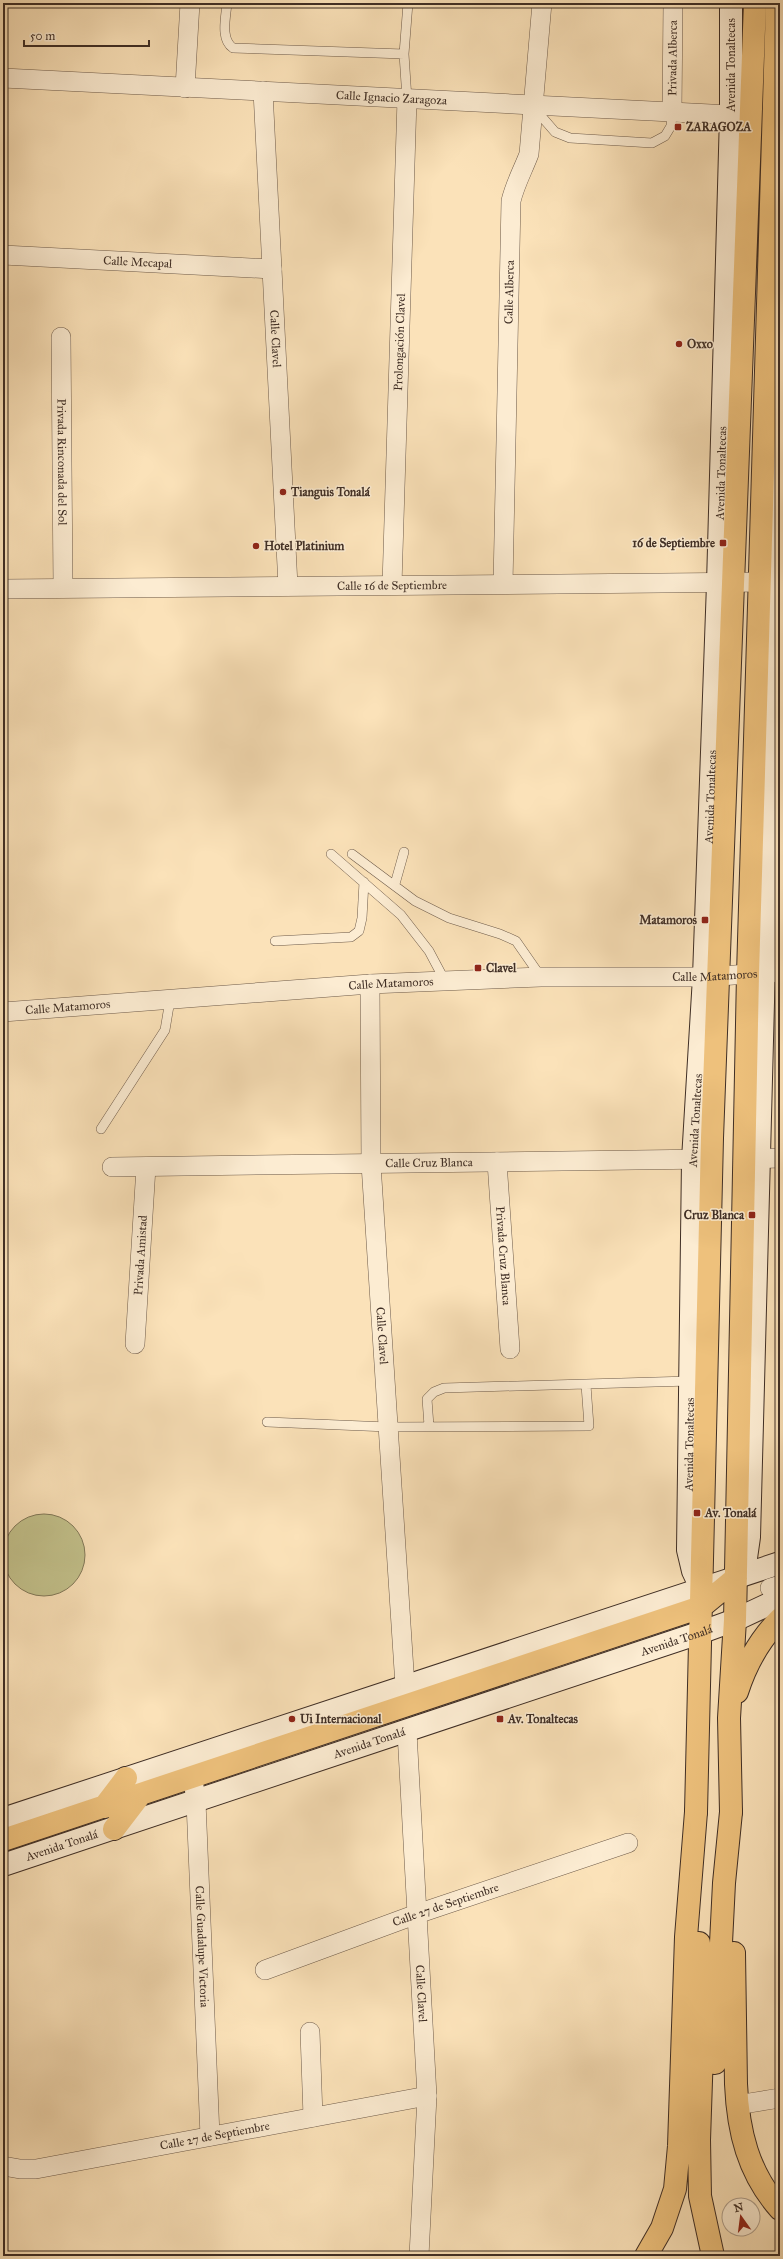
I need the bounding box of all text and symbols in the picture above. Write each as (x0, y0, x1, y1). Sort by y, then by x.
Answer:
street label: Avenida Tonaltecas (724, 18, 738, 113)
street label: Privada Alberca (665, 19, 680, 96)
scale bar (24, 22, 149, 48)
text: 50 m (30, 29, 55, 43)
street label: Calle Ignacio Zaragoza (336, 88, 448, 108)
place label: ZARAGOZA (686, 120, 752, 134)
marker: ZARAGOZA (673, 122, 683, 132)
street label: Calle Mecapal (103, 253, 173, 271)
street label: Calle Alberca (501, 259, 517, 324)
street label: Prolongación Clavel (391, 292, 408, 391)
street label: Calle Clavel (267, 310, 284, 369)
place label: Oxxo (687, 337, 713, 351)
marker: Oxxo (674, 339, 684, 349)
street label: Privada Rinconada del Sol (54, 398, 70, 526)
street label: Avenida Tonaltecas (713, 426, 729, 521)
place label: Tianguis Tonalá (290, 485, 371, 500)
marker: Tianguis Tonalá (278, 487, 288, 497)
place label: 16 de Septiembre (632, 536, 715, 551)
marker: 16 de Septiembre (718, 538, 728, 548)
place label: Hotel Platinium (264, 539, 345, 553)
marker: Hotel Platinium (251, 541, 261, 551)
street label: Calle 16 de Septiembre (337, 578, 447, 593)
street label: Avenida Tonaltecas (702, 750, 719, 845)
place label: Matamoros (639, 913, 698, 927)
marker: Matamoros (700, 915, 710, 925)
place label: Clavel (486, 961, 517, 975)
marker: Clavel (473, 963, 483, 973)
street label: Calle Matamoros (672, 967, 758, 984)
street label: Calle Matamoros (348, 974, 434, 993)
street label: Calle Matamoros (25, 997, 111, 1017)
street label: Avenida Tonaltecas (686, 1073, 705, 1168)
street label: Calle Cruz Blanca (385, 1155, 474, 1170)
street label: Privada Cruz Blanca (493, 1206, 514, 1307)
place label: Cruz Blanca (684, 1208, 745, 1222)
marker: Cruz Blanca (747, 1210, 757, 1220)
street label: Privada Amistad (131, 1215, 150, 1296)
street label: Calle Clavel (373, 1306, 391, 1366)
street label: Avenida Tonaltecas (682, 1397, 697, 1492)
place label: Av. Tonalá (704, 1506, 757, 1520)
marker: Av. Tonalá (692, 1508, 702, 1518)
street label: Avenida Tonalá (638, 1621, 715, 1659)
place label: Ui Internacional (300, 1712, 382, 1726)
place label: Av. Tonaltecas (507, 1712, 579, 1726)
marker: Ui Internacional (287, 1714, 297, 1724)
marker: Av. Tonaltecas (495, 1714, 505, 1724)
street label: Avenida Tonalá (330, 1724, 408, 1762)
street label: Avenida Tonalá (23, 1827, 100, 1864)
street label: Calle 27 de Septiembre (391, 1880, 500, 1929)
street label: Calle Guadalupe Victoria (193, 1885, 212, 2009)
street label: Calle Clavel (413, 1964, 430, 2023)
street label: Calle 27 de Septiembre (159, 2119, 271, 2153)
north arrow (721, 2197, 761, 2237)
text: N (733, 2200, 745, 2215)

